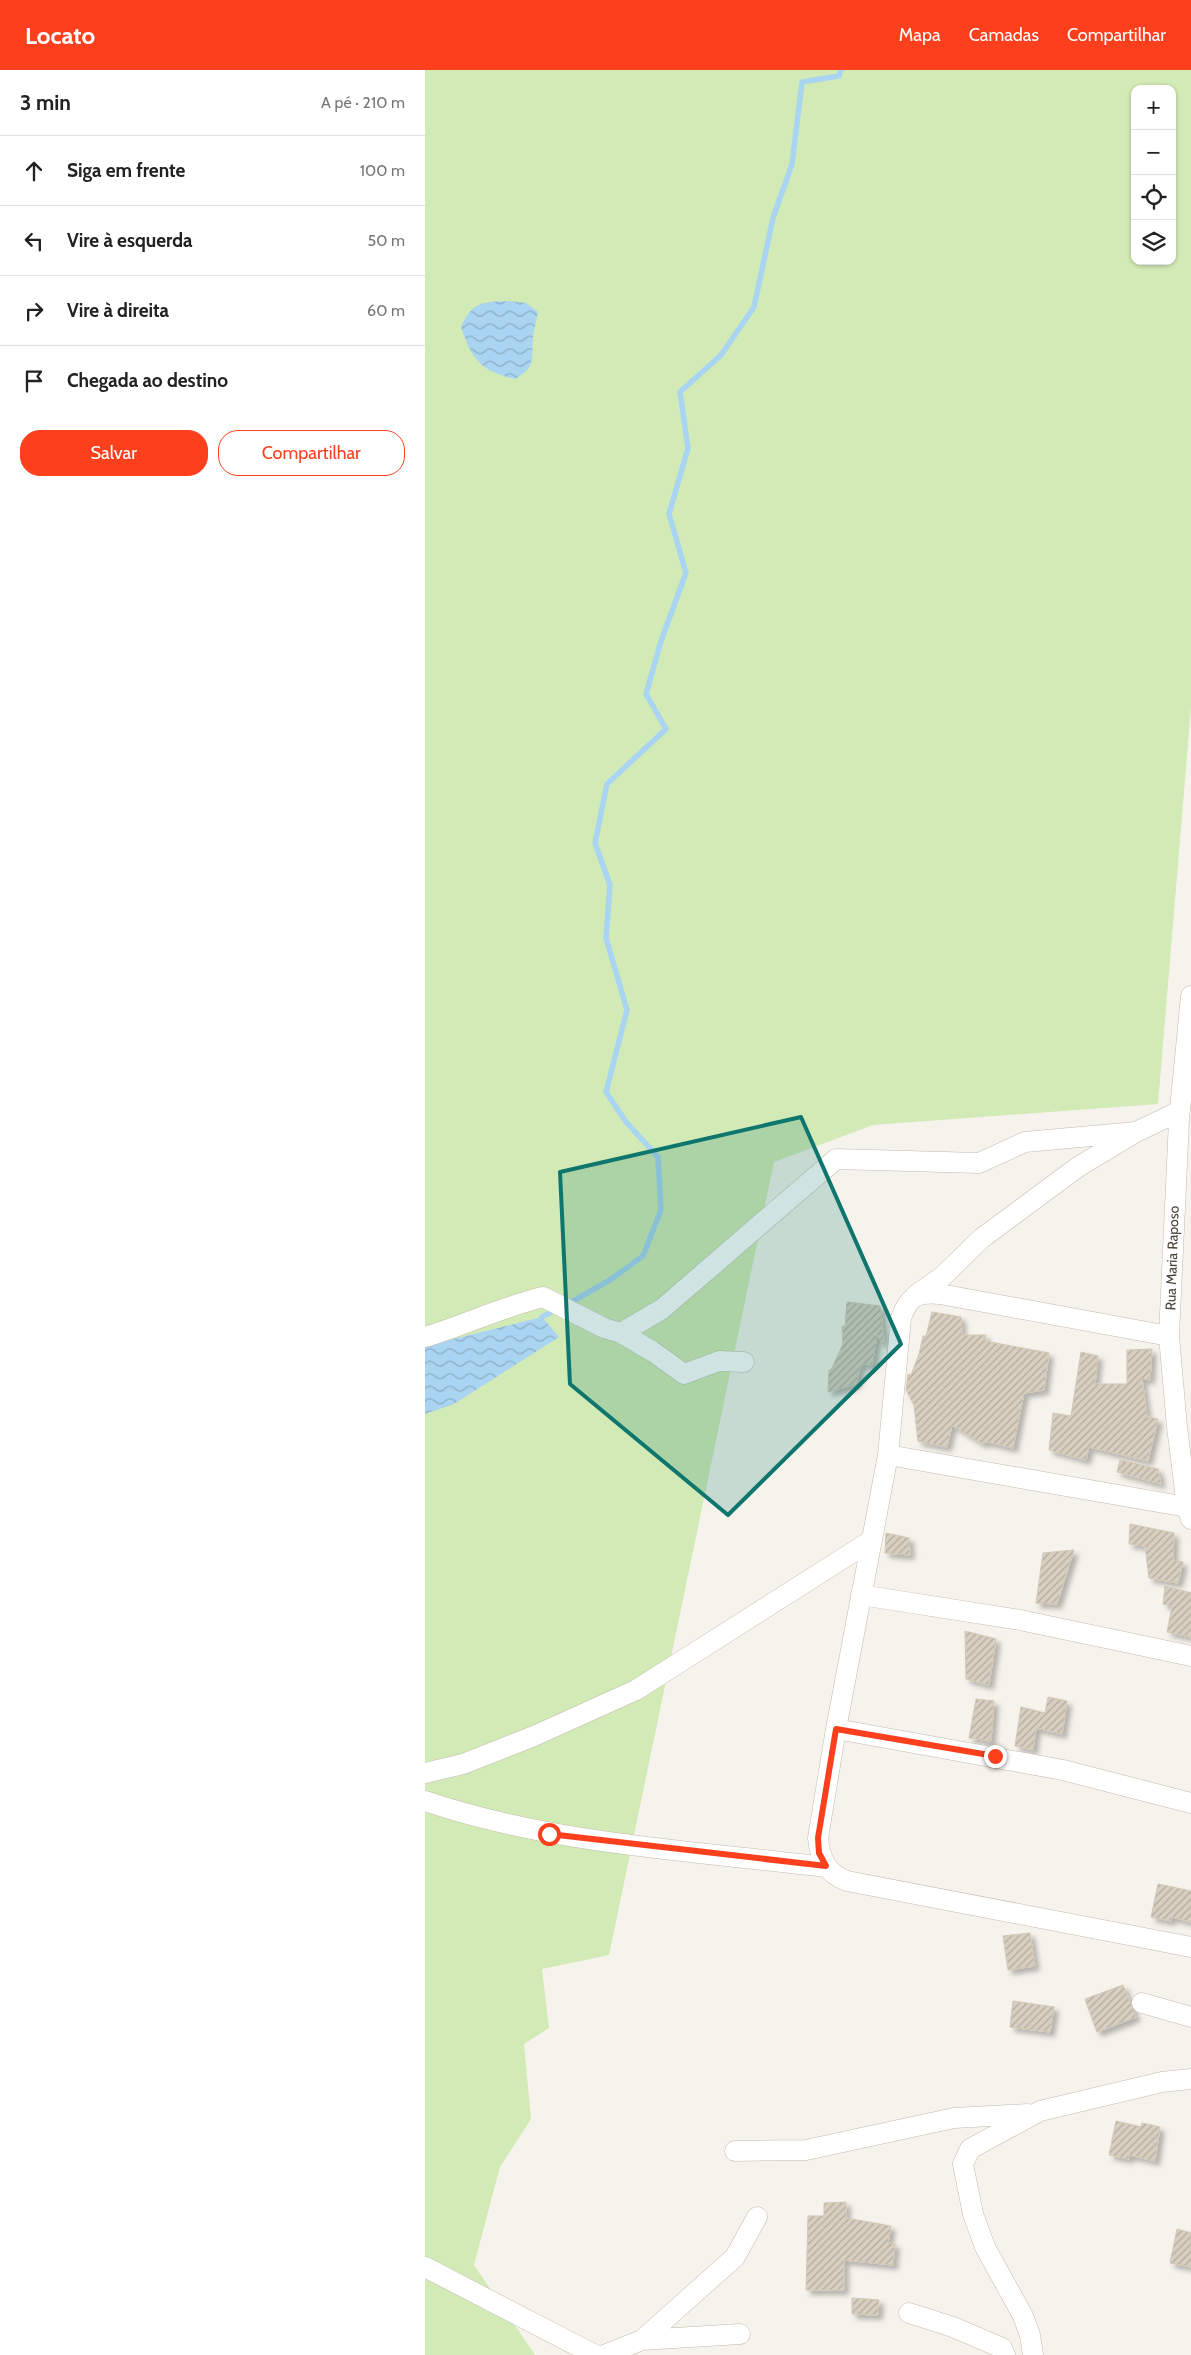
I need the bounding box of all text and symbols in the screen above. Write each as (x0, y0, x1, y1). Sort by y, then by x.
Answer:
text: Locato (25, 21, 95, 50)
text: Mapa (899, 24, 941, 46)
text: Camadas (969, 24, 1039, 46)
text: Compartilhar (1067, 24, 1166, 46)
map controls (1131, 85, 1176, 265)
button: + (1131, 85, 1176, 130)
text: 3 min (20, 90, 71, 115)
text: A pé · 210 m (321, 93, 405, 112)
button: − (1131, 130, 1176, 175)
icon: ahead (20, 157, 48, 185)
text: Siga em frente (67, 159, 185, 182)
text: 100 m (360, 161, 405, 180)
button: locate (1131, 175, 1176, 220)
button: layers (1131, 220, 1176, 265)
icon: left (20, 227, 48, 255)
text: Vire à esquerda (67, 229, 193, 252)
text: 50 m (368, 231, 405, 250)
icon: right (20, 297, 48, 325)
text: Vire à direita (67, 299, 169, 322)
text: 60 m (367, 301, 405, 320)
icon: arrive (20, 367, 48, 395)
text: Chegada ao destino (67, 369, 228, 392)
button: Salvar (20, 430, 208, 476)
button: Compartilhar (218, 430, 405, 476)
street label: Rua Maria Raposo (1161, 1205, 1183, 1311)
route end (984, 1745, 1007, 1768)
route start (538, 1823, 561, 1846)

